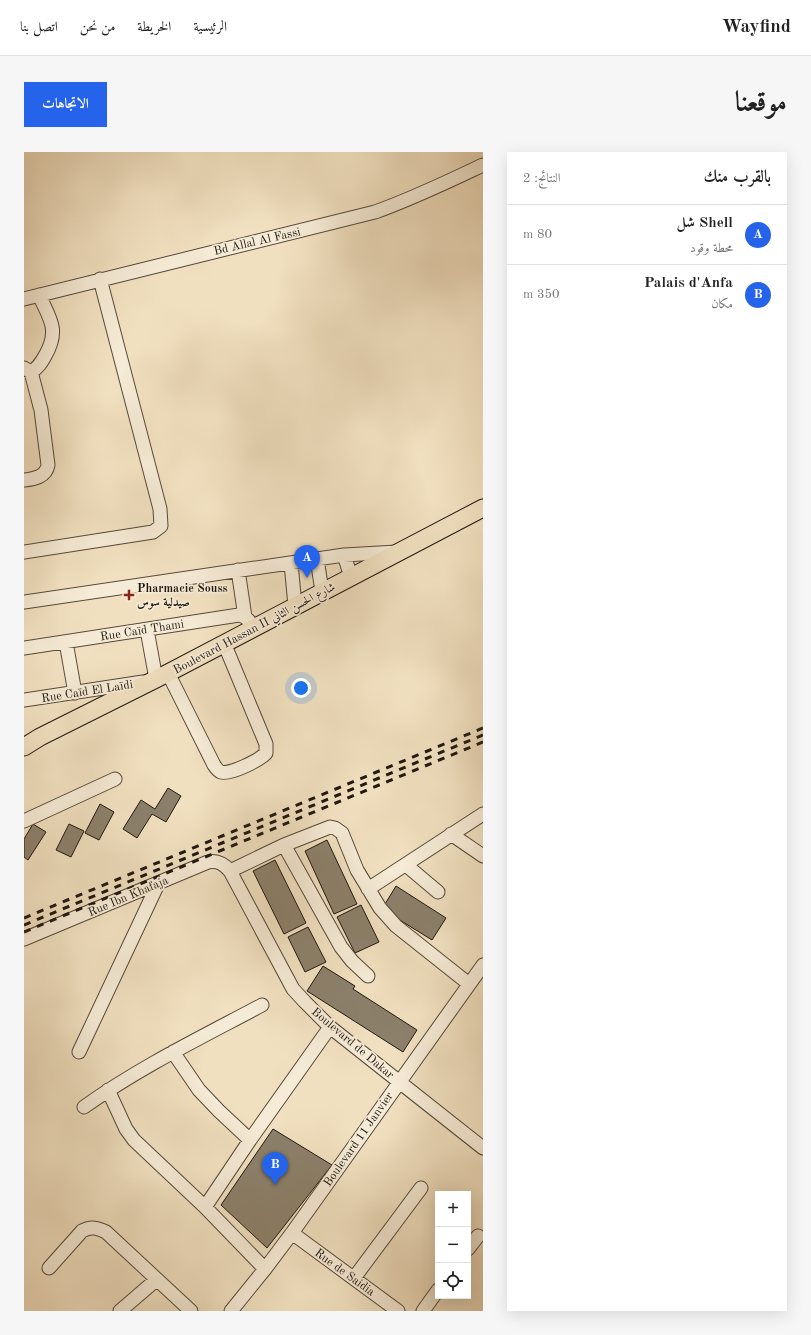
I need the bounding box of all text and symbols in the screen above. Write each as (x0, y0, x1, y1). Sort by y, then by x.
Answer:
text: Wayfind (722, 18, 791, 37)
text: اتصل بنا (20, 20, 58, 34)
text: من نحن (80, 20, 115, 34)
text: الخريطة (137, 20, 171, 34)
text: الرئيسية (193, 20, 227, 34)
button: الاتجاهات (24, 82, 107, 127)
text: موقعنا (735, 90, 787, 118)
text: بالقرب منك (703, 169, 771, 186)
text: النتائج: 2 (523, 172, 561, 185)
text: Shell شل (677, 216, 733, 231)
street label: Bd Allal Al Fassi (213, 226, 302, 258)
text: 80 m (523, 228, 552, 241)
text: A (753, 228, 763, 241)
text: محطة وقود (690, 242, 733, 255)
text: Palais d'Anfa (644, 276, 733, 291)
text: 350 m (523, 288, 560, 301)
text: B (753, 288, 763, 301)
text: مكان (711, 298, 733, 311)
pin: A (294, 545, 320, 578)
street label: Boulevard Hassan II شارع الحسن الثاني (172, 581, 339, 680)
place label: Pharmacie Souss صيدلية سوس (137, 583, 228, 610)
marker: Pharmacie Souss صيدلية سوس (124, 590, 134, 600)
street label: Rue Caïd Thami (99, 618, 185, 644)
your location (291, 678, 311, 698)
street label: Rue Caïd El Laïdi (40, 679, 134, 705)
street label: Rue Ibn Khafaja (87, 875, 170, 919)
street label: Boulevard de Dakar (309, 1006, 396, 1082)
street label: Boulevard 11 Janvier (322, 1090, 396, 1189)
pin: B (262, 1152, 288, 1185)
map controls (435, 1191, 471, 1299)
button: + (435, 1191, 471, 1227)
button: − (435, 1227, 471, 1263)
street label: Rue de Saidia (312, 1247, 377, 1299)
button: locate (435, 1263, 471, 1299)

